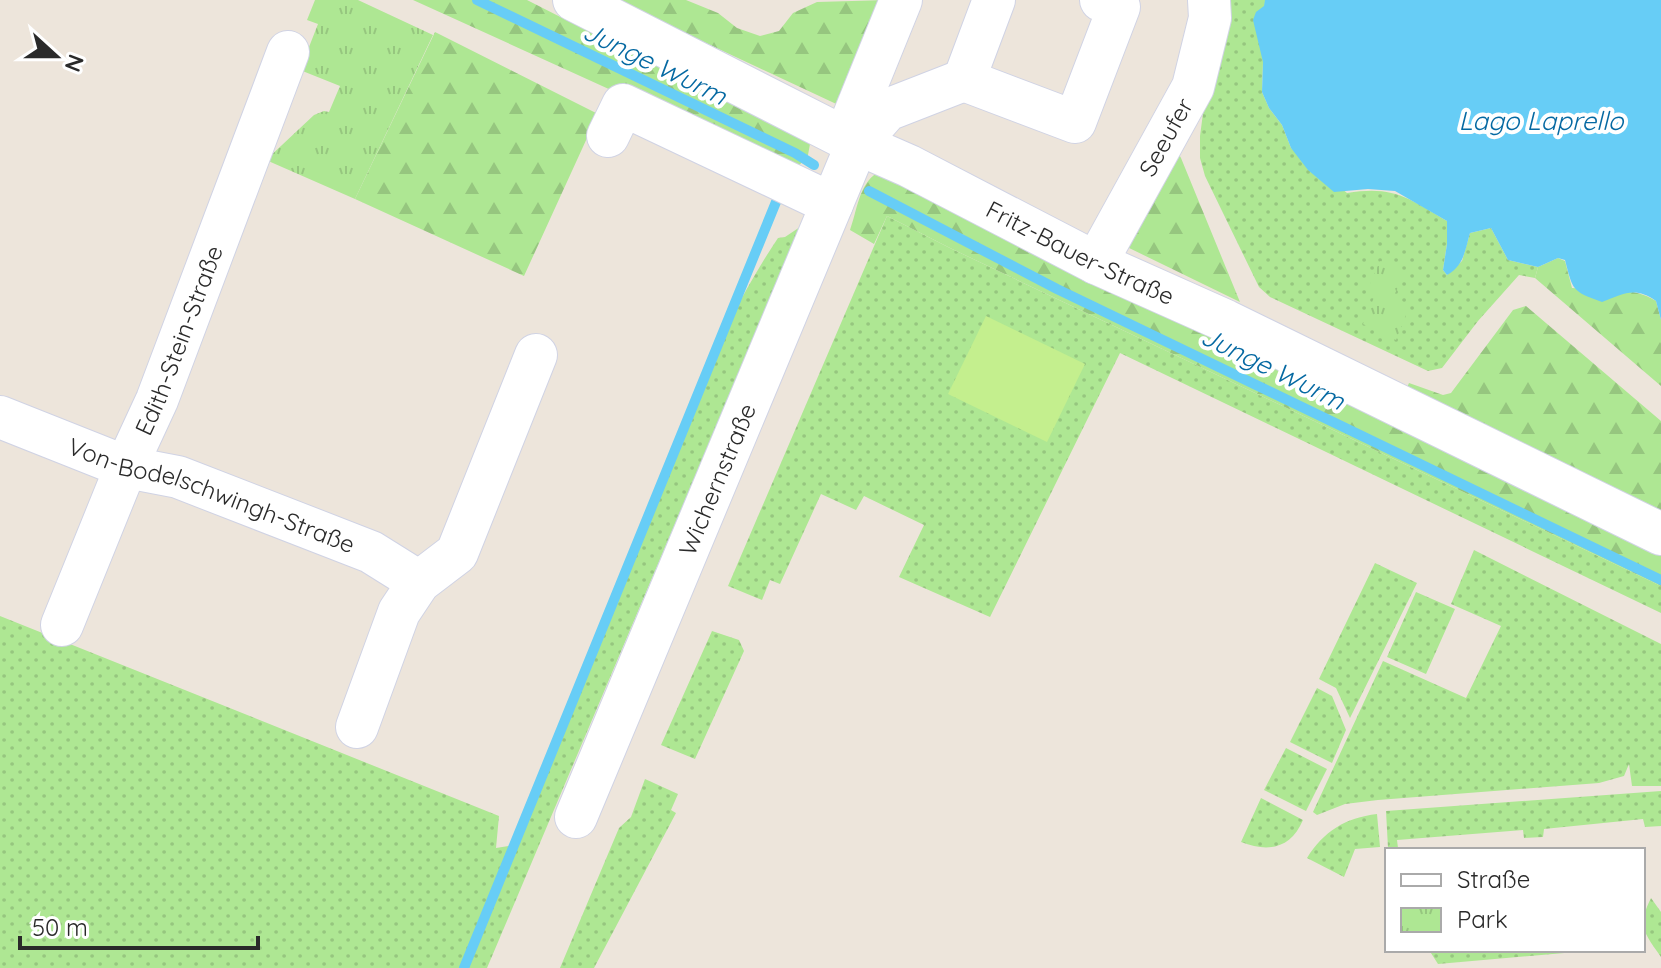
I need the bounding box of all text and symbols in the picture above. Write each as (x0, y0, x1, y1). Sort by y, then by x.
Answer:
water label: Junge Wurm (578, 14, 733, 112)
north arrow (16, 16, 96, 96)
text: N (59, 51, 91, 76)
street label: Seeufer (1132, 92, 1199, 181)
water label: Lago Laprello (1459, 104, 1625, 137)
street label: Fritz-Bauer-Straße (981, 194, 1179, 311)
street label: Edith-Stein-Straße (128, 241, 229, 440)
water label: Junge Wurm (1196, 319, 1351, 417)
street label: Wichernstraße (672, 399, 762, 560)
street label: Von-Bodelschwingh-Straße (64, 431, 359, 559)
legend (1385, 848, 1645, 952)
text: Straße (1457, 864, 1530, 894)
scale bar (20, 900, 258, 950)
text: Park (1457, 904, 1508, 934)
text: 50 m (32, 912, 88, 942)

